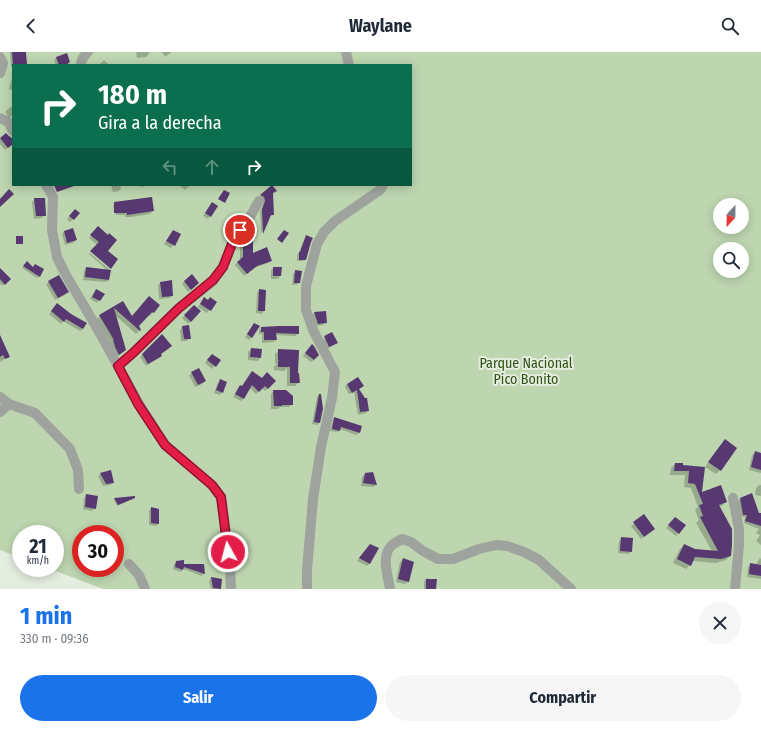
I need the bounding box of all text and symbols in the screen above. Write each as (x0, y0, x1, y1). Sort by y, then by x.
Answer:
icon: back (20, 15, 42, 37)
text: Waylane (349, 15, 412, 37)
icon: search (719, 15, 741, 37)
text: 180 m (98, 78, 167, 111)
icon: right (32, 80, 84, 132)
text: Gira a la derecha (98, 112, 222, 134)
icon: left (159, 156, 181, 178)
icon: ahead (201, 156, 223, 178)
icon: right (243, 156, 265, 178)
north arrow (713, 198, 749, 234)
map controls (713, 198, 749, 278)
pin (223, 213, 257, 247)
icon: arrive (229, 219, 251, 241)
button: search (713, 242, 749, 278)
park label: Parque Nacional Pico Bonito (479, 355, 573, 388)
speed limit sign: 30 (72, 525, 124, 577)
position arrow (207, 531, 249, 573)
text: 21 (29, 534, 47, 558)
text: km/h (27, 555, 49, 567)
text: 1 min (20, 602, 72, 630)
button: close (699, 602, 741, 644)
text: 330 m · 09:36 (20, 631, 89, 646)
button: Salir (20, 675, 377, 721)
button: Compartir (385, 675, 741, 721)

